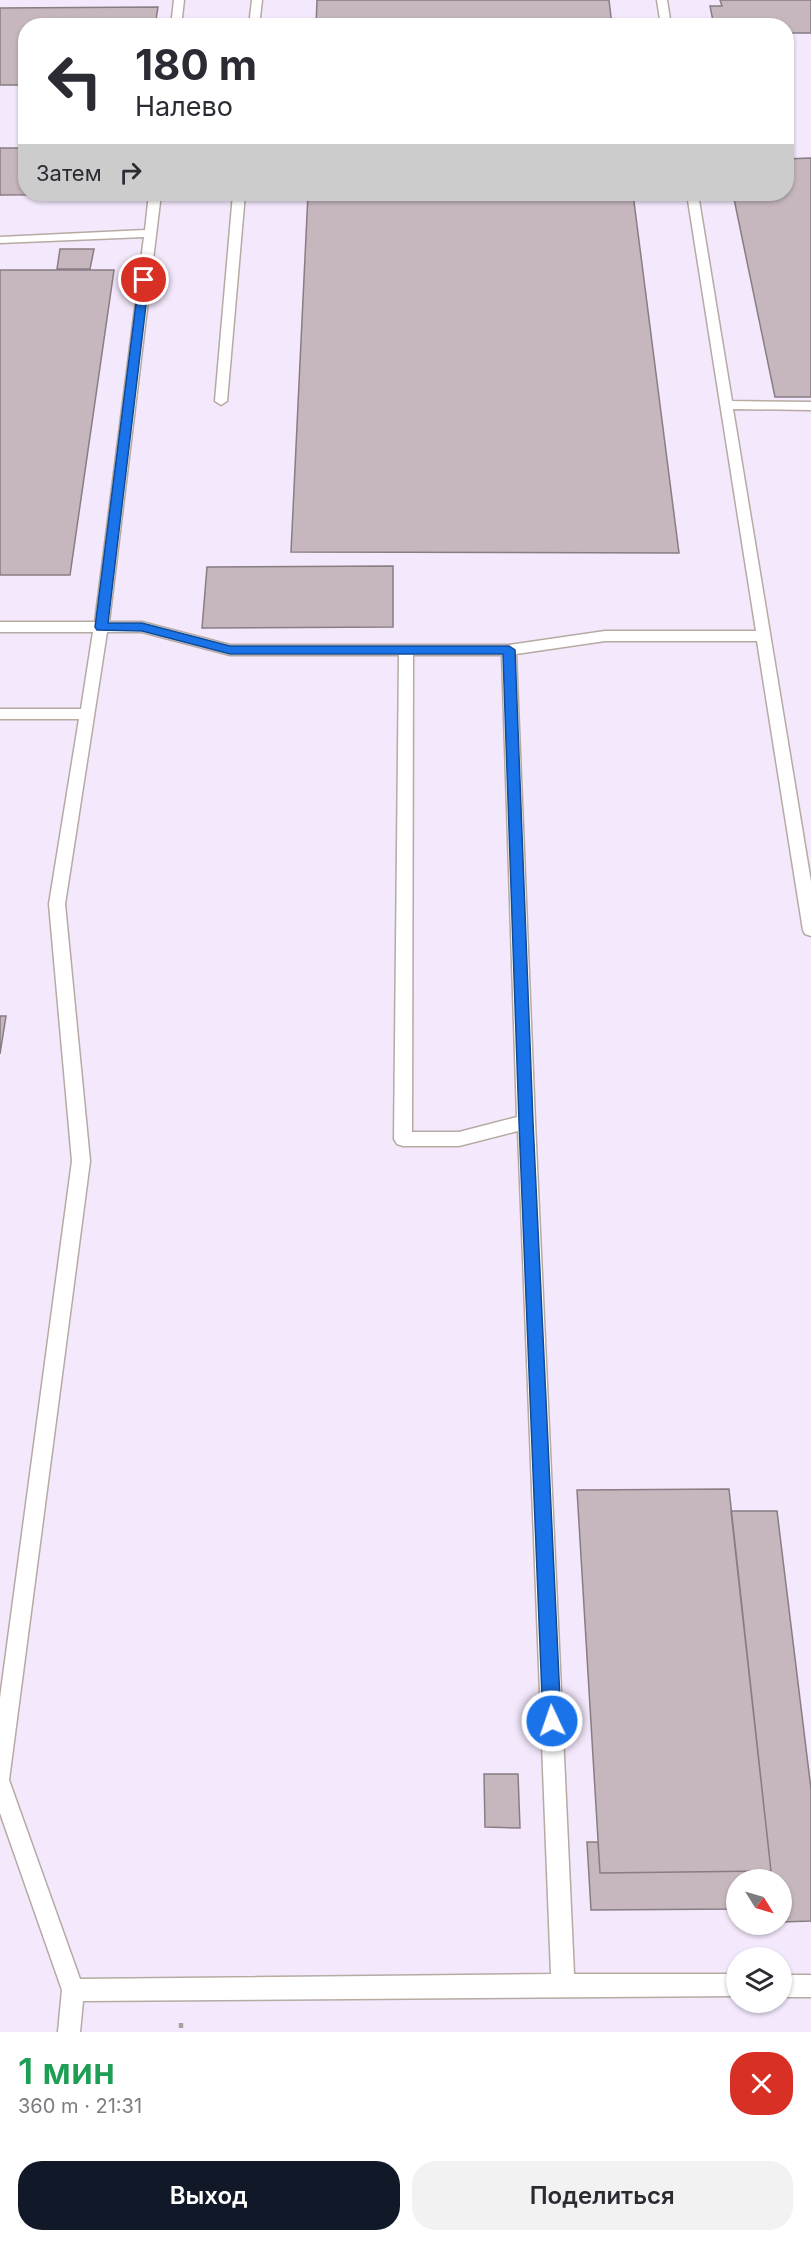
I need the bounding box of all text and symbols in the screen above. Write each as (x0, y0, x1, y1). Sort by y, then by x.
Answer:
text: 180 m (135, 39, 257, 90)
icon: left (36, 42, 114, 120)
text: Налево (135, 90, 233, 123)
icon: right (114, 156, 147, 189)
text: Затем (36, 160, 102, 186)
pin (118, 254, 169, 305)
icon: arrive (127, 263, 160, 296)
position arrow (520, 1689, 584, 1753)
north arrow (726, 1869, 792, 1935)
map controls (726, 1869, 792, 2013)
button: layers (726, 1947, 792, 2013)
text: 1 мин (18, 2049, 115, 2093)
button: close (730, 2052, 793, 2115)
text: 360 m · 21:31 (18, 2094, 142, 2118)
button: Выход (18, 2161, 400, 2230)
button: Поделиться (412, 2161, 793, 2230)

